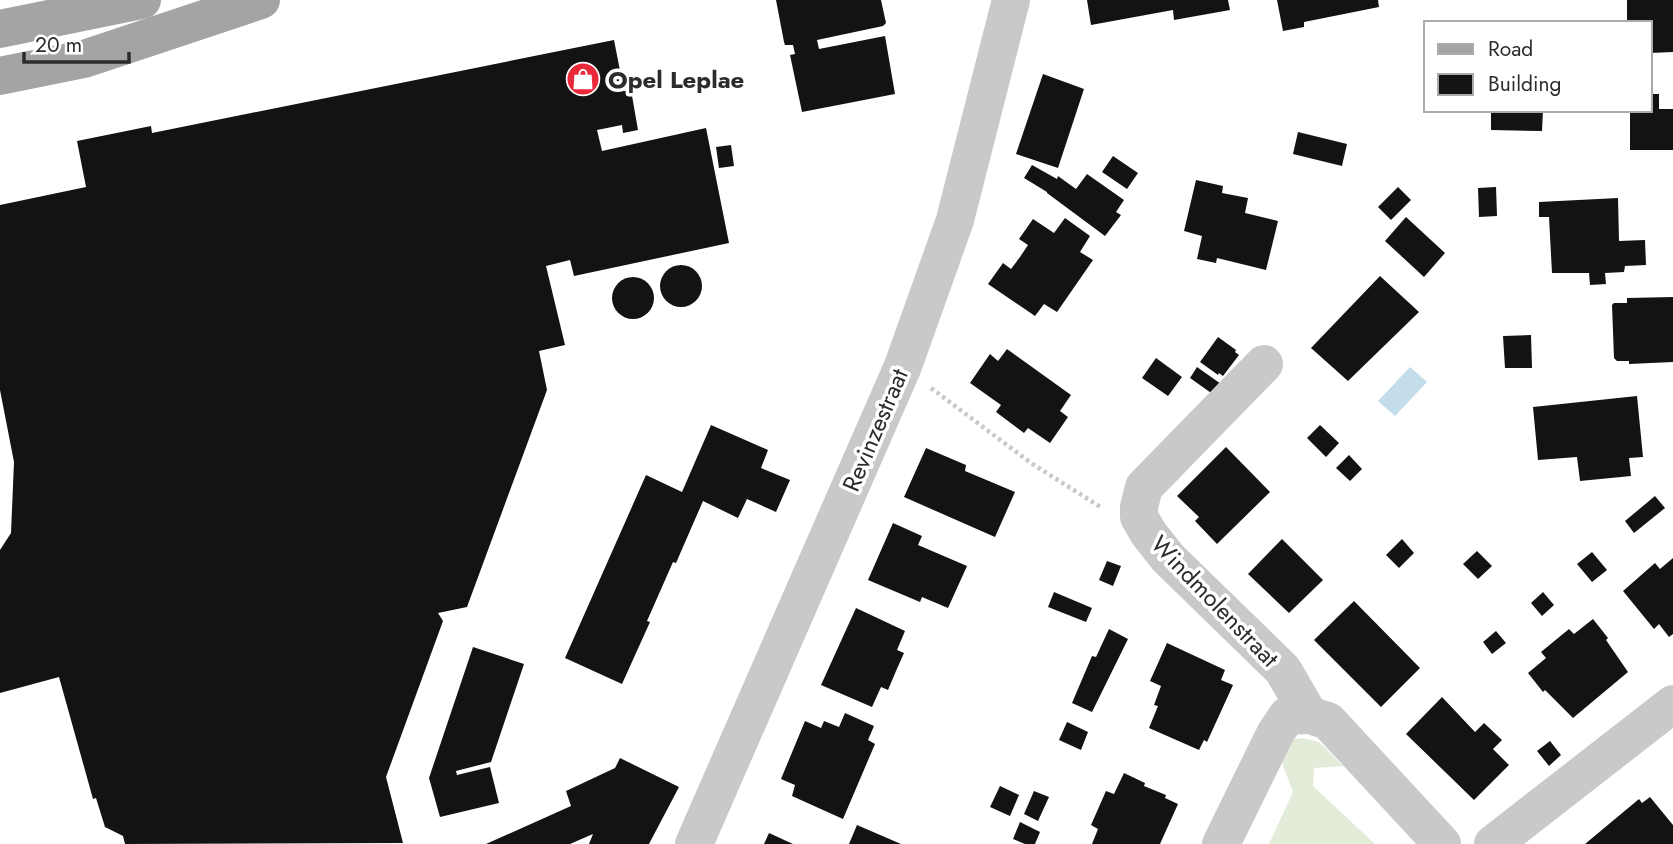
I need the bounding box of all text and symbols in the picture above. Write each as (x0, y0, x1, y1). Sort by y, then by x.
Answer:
scale bar (24, 21, 130, 65)
legend (1424, 21, 1652, 112)
text: 20 m (35, 30, 82, 60)
text: Road (1488, 34, 1533, 64)
shop icon: Opel Leplae (564, 60, 602, 98)
place label: Opel Leplae (608, 62, 744, 97)
text: Building (1488, 69, 1561, 99)
street label: Revinzestraat (833, 363, 917, 497)
street label: Windmolenstraat (1143, 527, 1287, 675)

